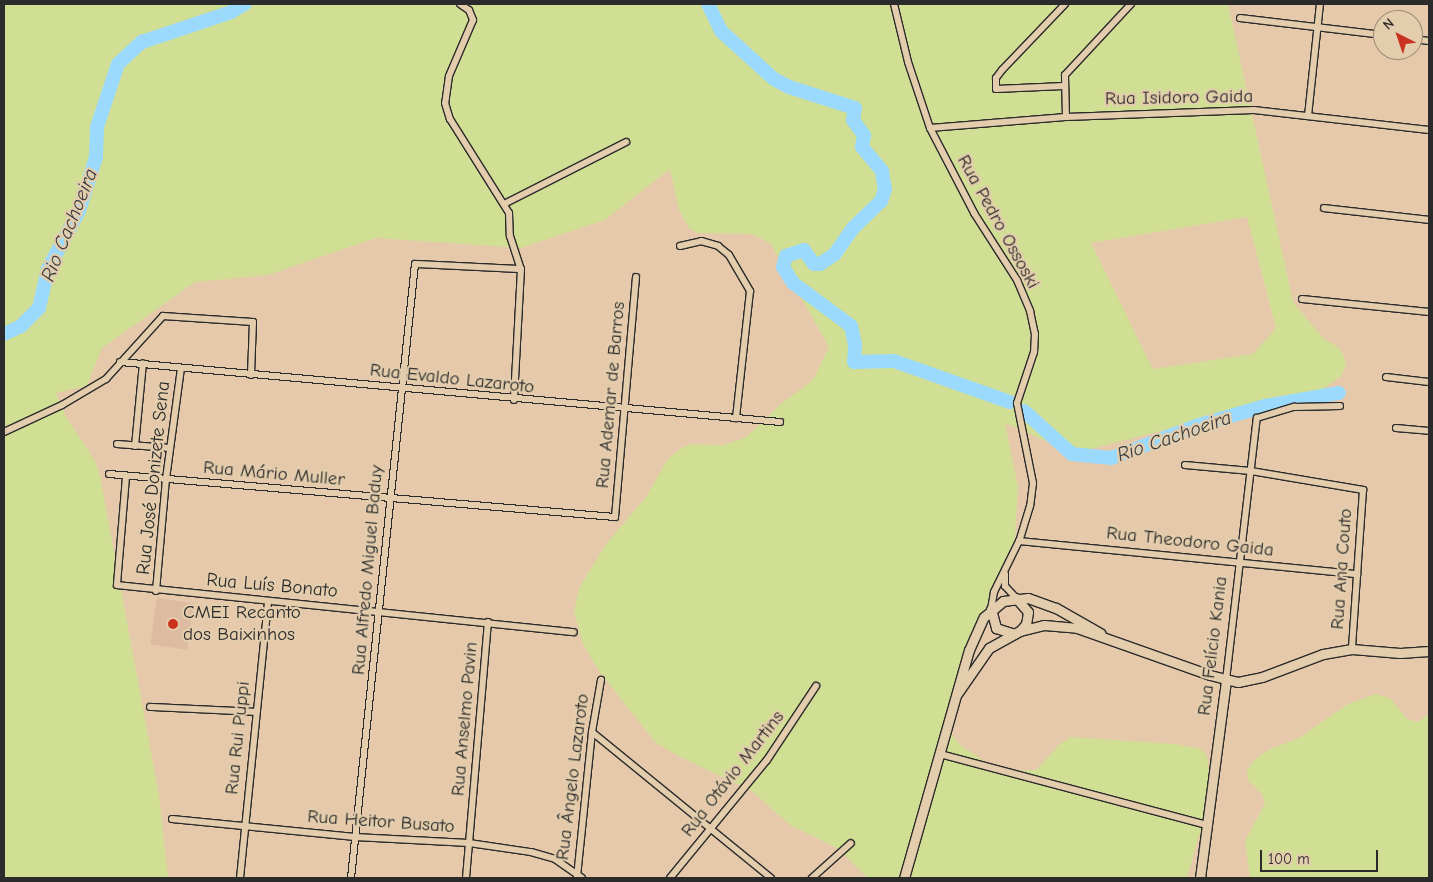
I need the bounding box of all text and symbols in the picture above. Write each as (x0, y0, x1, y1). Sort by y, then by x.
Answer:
north arrow (1373, 10, 1423, 60)
text: N (1379, 15, 1398, 33)
street label: Rua Isidoro Gaida (1105, 85, 1253, 111)
street label: Rua Pedro Ossoski (952, 151, 1044, 293)
water label: Rio Cachoeira (36, 165, 102, 285)
street label: Rua Ademar de Barros (591, 301, 631, 489)
street label: Rua Evaldo Lazaroto (369, 359, 535, 399)
street label: Rua José Donizete Sena (132, 380, 176, 576)
water label: Rio Cachoeira (1114, 405, 1234, 467)
street label: Rua Mário Muller (202, 456, 346, 492)
street label: Rua Alfredo Miguel Baduy (347, 464, 389, 676)
street label: Rua Ana Couto (1326, 508, 1358, 630)
street label: Rua Theodoro Gaida (1105, 522, 1275, 562)
street label: Rua Luís Bonato (205, 569, 339, 603)
street label: Rua Felício Kania (1193, 575, 1233, 717)
place label: CMEI Recanto dos Baixinhos (183, 602, 301, 646)
marker: CMEI Recanto dos Baixinhos (167, 618, 179, 630)
street label: Rua Anselmo Pavin (447, 641, 483, 797)
street label: Rua Rui Puppi (221, 680, 255, 796)
street label: Rua Ângelo Lazaroto (551, 692, 595, 862)
street label: Rua Otávio Martins (677, 706, 789, 842)
street label: Rua Heitor Busato (307, 805, 455, 839)
scale bar (1263, 840, 1380, 872)
text: 100 m (1268, 850, 1310, 868)

